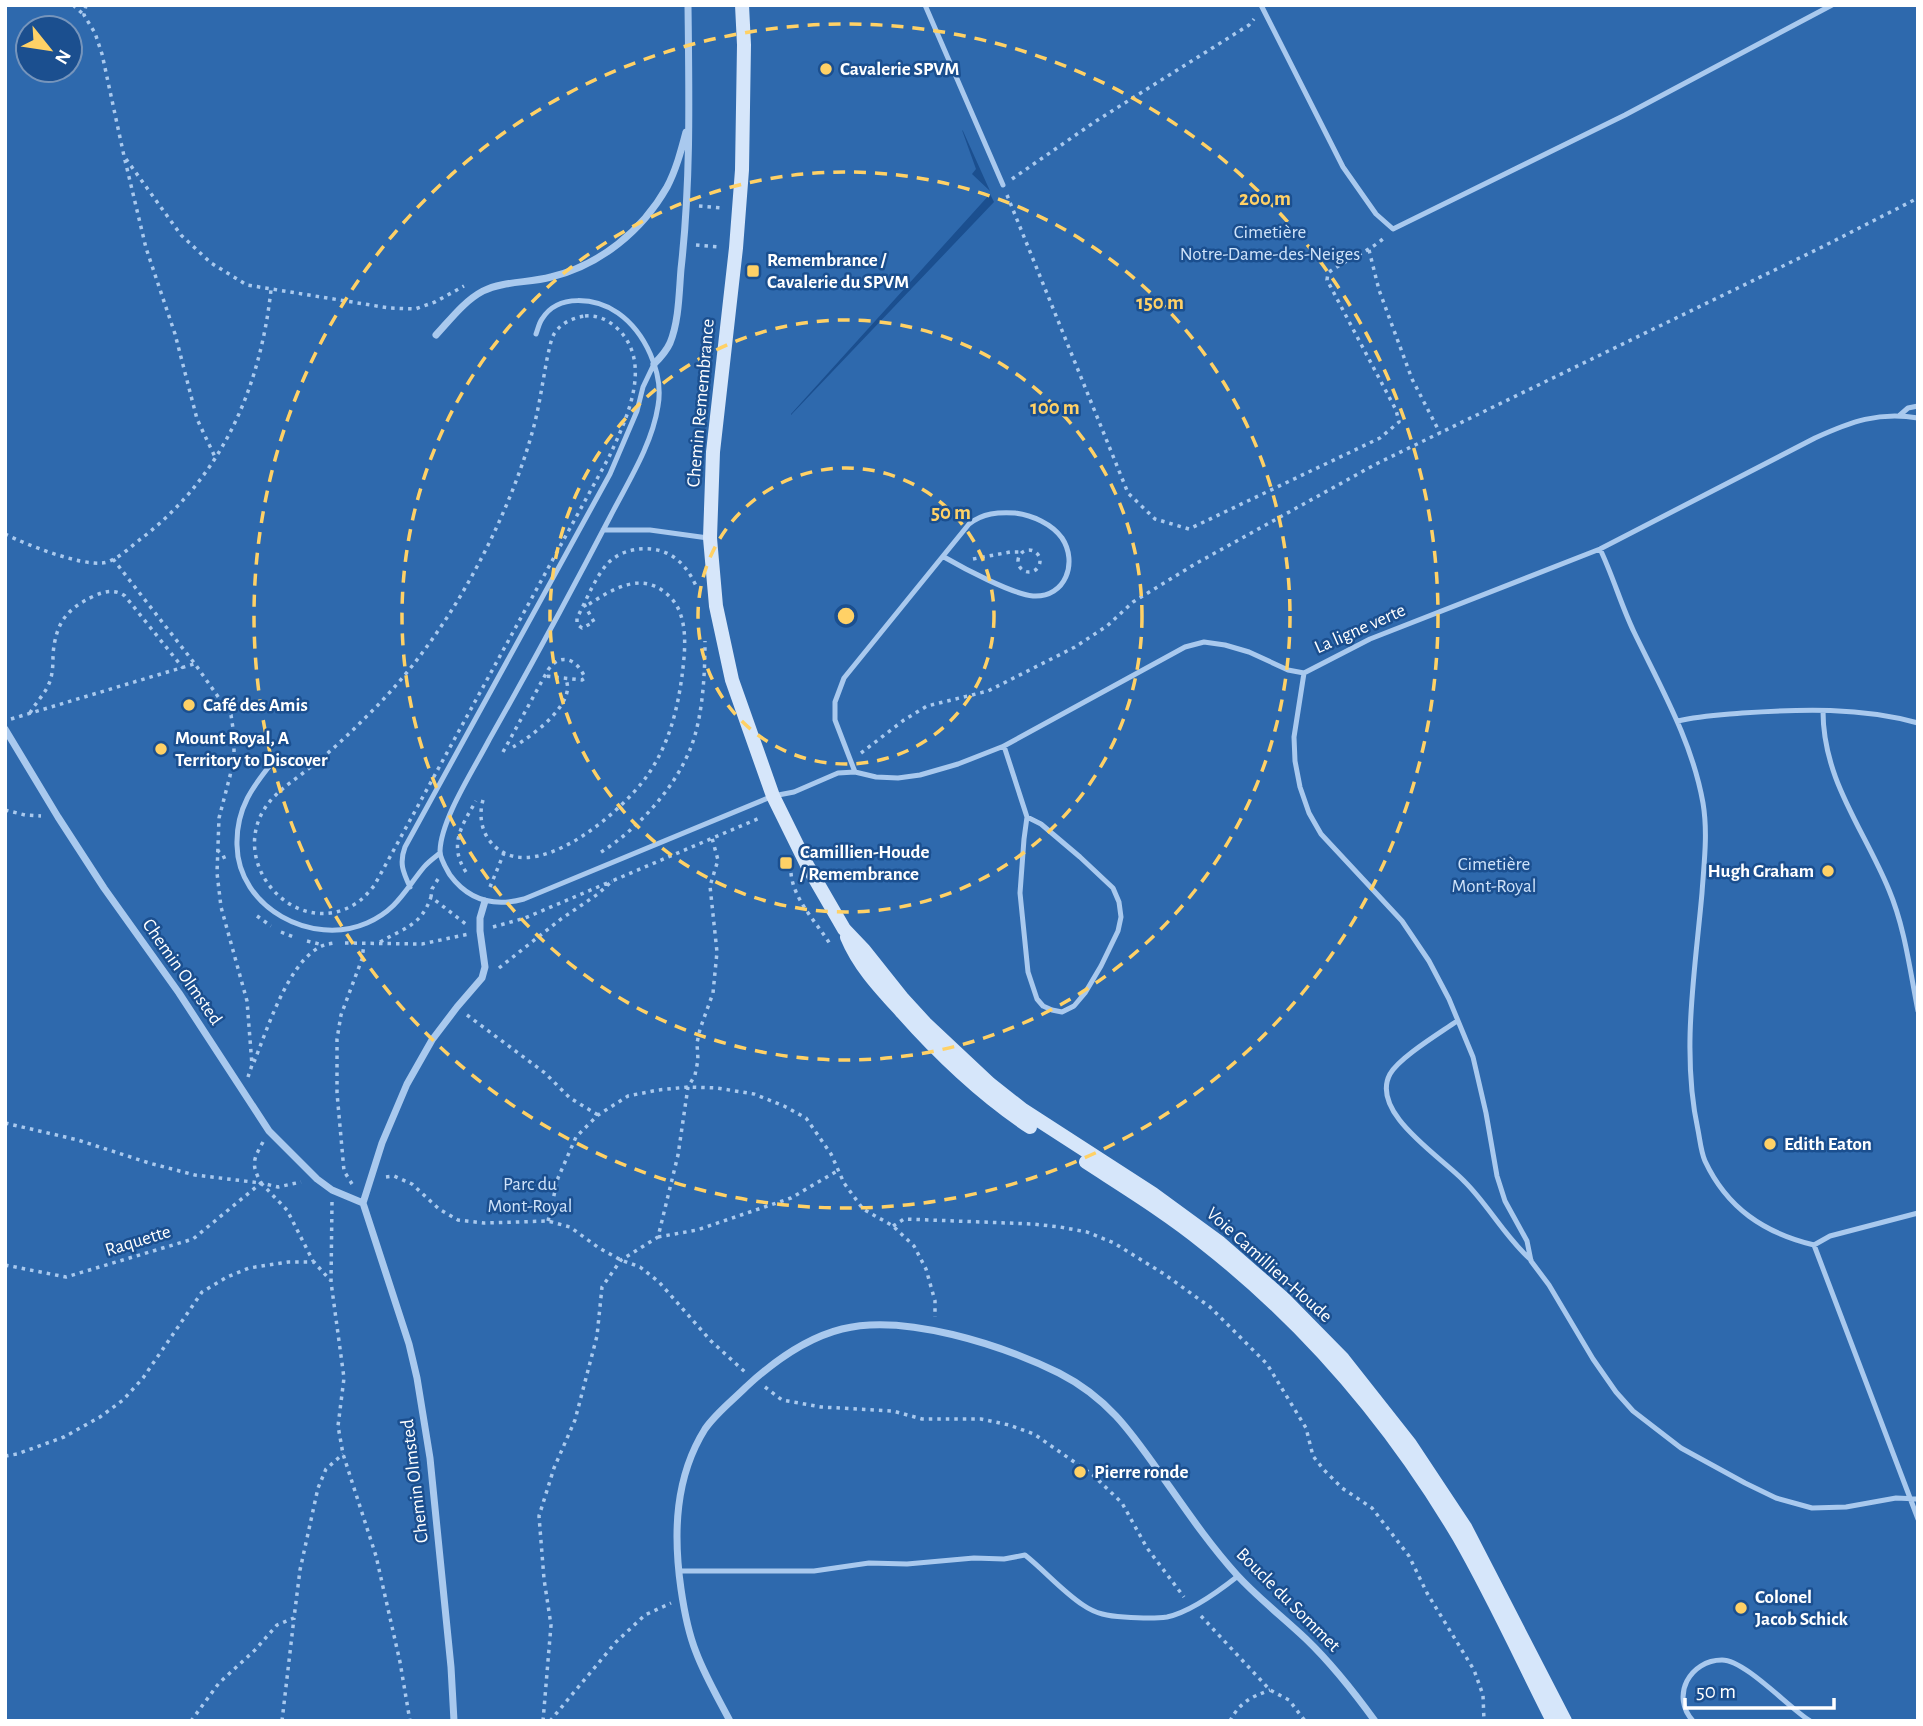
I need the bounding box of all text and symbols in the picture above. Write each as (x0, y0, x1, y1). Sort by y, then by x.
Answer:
north arrow (14, 14, 84, 84)
text: N (51, 46, 74, 67)
place label: Cavalerie SPVM (840, 60, 959, 79)
marker: Cavalerie SPVM (818, 61, 834, 77)
text: 200 m (1239, 188, 1291, 209)
park label: Cimetière Notre-Dame-des-Neiges (1180, 223, 1360, 264)
place label: Remembrance / Cavalerie du SPVM (767, 251, 909, 292)
marker: Remembrance / Cavalerie du SPVM (745, 263, 761, 279)
text: 150 m (1136, 292, 1184, 313)
street label: Chemin Remembrance (684, 318, 718, 488)
text: 100 m (1030, 397, 1080, 418)
text: 50 m (931, 502, 971, 523)
street label: La ligne verte (1312, 601, 1408, 657)
centre of rings (834, 604, 858, 628)
place label: Café des Amis (203, 696, 308, 715)
marker: Café des Amis (181, 697, 197, 713)
place label: Mount Royal, A Territory to Discover (175, 729, 328, 770)
marker: Mount Royal, A Territory to Discover (153, 741, 169, 757)
place label: Camillien-Houde / Remembrance (799, 843, 929, 884)
marker: Camillien-Houde / Remembrance (778, 855, 794, 871)
park label: Cimetière Mont-Royal (1452, 855, 1536, 896)
place label: Hugh Graham (1708, 862, 1814, 881)
marker: Hugh Graham (1820, 863, 1836, 879)
street label: Chemin Olmsted (138, 916, 226, 1029)
place label: Edith Eaton (1784, 1135, 1872, 1154)
marker: Edith Eaton (1762, 1136, 1778, 1152)
park label: Parc du Mont-Royal (488, 1175, 572, 1216)
street label: Voie Camillien-Houde (1202, 1204, 1336, 1326)
street label: Raquette (103, 1222, 173, 1260)
street label: Chemin Olmsted (398, 1418, 432, 1544)
place label: Pierre ronde (1094, 1463, 1188, 1482)
marker: Pierre ronde (1072, 1464, 1088, 1480)
street label: Boucle du Sommet (1232, 1544, 1344, 1656)
place label: Colonel Jacob Schick (1755, 1588, 1848, 1629)
marker: Colonel Jacob Schick (1733, 1600, 1749, 1616)
scale bar (1685, 1666, 1834, 1710)
text: 50 m (1696, 1681, 1736, 1702)

